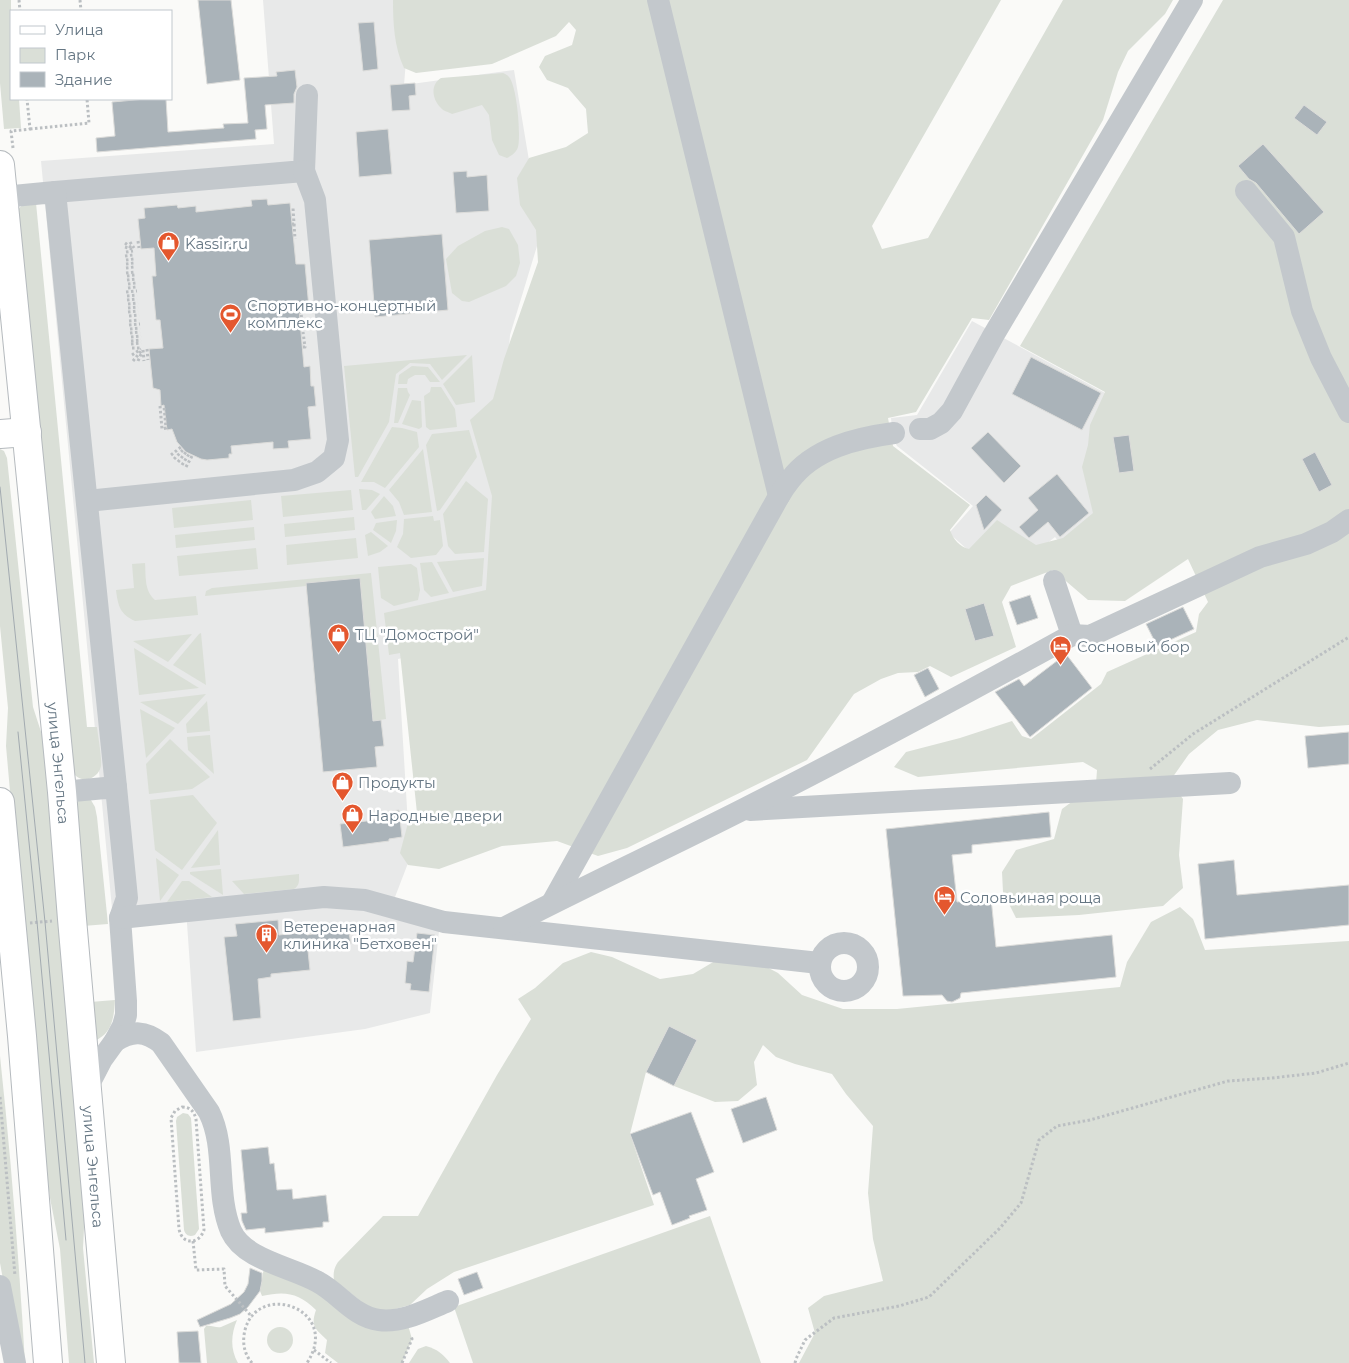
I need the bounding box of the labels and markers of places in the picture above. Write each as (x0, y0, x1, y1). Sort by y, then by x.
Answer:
shop icon: Kassir.ru (157, 231, 181, 262)
place label: Kassir.ru (185, 234, 248, 253)
place label: Спортивно-концертный комплекс (247, 296, 436, 332)
sports icon: Спортивно-концертный комплекс (219, 302, 243, 333)
shop icon: ТЦ "Домострой" (327, 622, 351, 653)
place label: ТЦ "Домострой" (355, 625, 479, 644)
hotel icon: Сосновый бор (1049, 634, 1073, 665)
place label: Сосновый бор (1077, 637, 1190, 656)
shop icon: Продукты (330, 770, 354, 801)
place label: Продукты (358, 773, 436, 792)
shop icon: Народные двери (340, 803, 364, 834)
place label: Народные двери (368, 806, 502, 825)
hotel icon: Соловьиная роща (932, 885, 956, 916)
place label: Соловьиная роща (960, 888, 1101, 907)
place label: Ветеренарная клиника "Бетховен" (283, 917, 437, 953)
building icon: Ветеренарная клиника "Бетховен" (255, 923, 279, 954)

